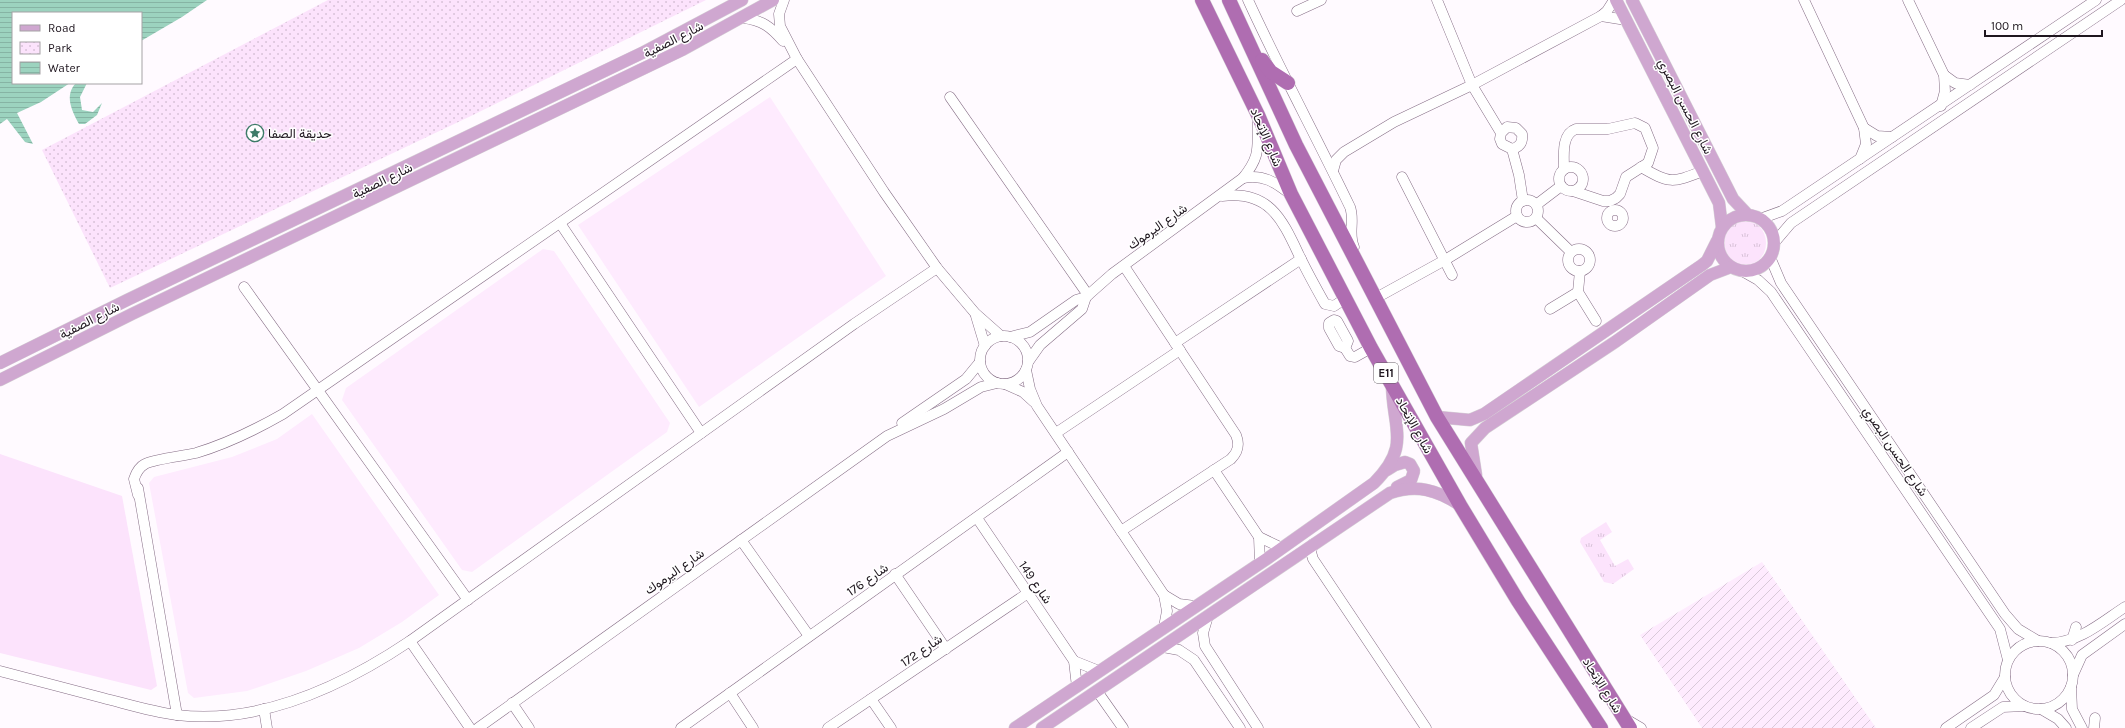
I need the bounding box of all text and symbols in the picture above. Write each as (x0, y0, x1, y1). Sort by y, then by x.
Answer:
legend (12, 12, 142, 84)
scale bar (1985, 12, 2102, 38)
street label: شارع الصفية (641, 18, 707, 63)
text: 100 m (1991, 19, 2023, 33)
text: Road (48, 21, 76, 35)
text: Park (48, 41, 73, 55)
street label: شارع الحسن البصري (1652, 56, 1716, 158)
text: Water (48, 61, 81, 75)
street label: شارع الإتحاد (1246, 106, 1286, 169)
place icon: حديقة الصفا (245, 123, 265, 143)
place label: حديقة الصفا (268, 126, 332, 141)
street label: شارع الصفية (350, 159, 416, 203)
street label: شارع اليرموك (1125, 200, 1191, 254)
street label: شارع الصفية (57, 299, 123, 344)
road number: E11 (1374, 363, 1398, 383)
street label: شارع الإتحاد (1391, 394, 1436, 457)
street label: شارع الحسن البصري (1858, 404, 1931, 501)
street label: شارع اليرموك (642, 545, 708, 599)
street label: شارع 149 (1014, 558, 1055, 608)
street label: شارع 176 (844, 560, 892, 601)
street label: شارع 172 (898, 631, 946, 671)
street label: شارع الإتحاد (1578, 655, 1625, 717)

